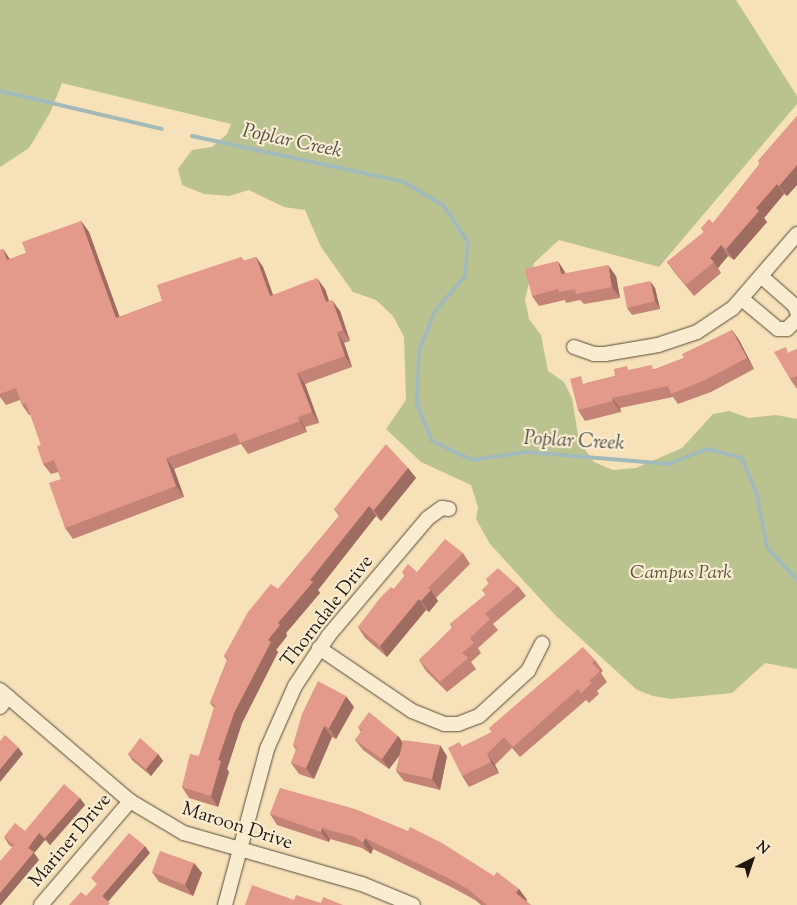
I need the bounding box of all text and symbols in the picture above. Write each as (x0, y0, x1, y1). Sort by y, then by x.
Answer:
water label: Poplar Creek (240, 120, 344, 164)
water label: Poplar Creek (523, 427, 625, 457)
street label: Thorndale Drive (277, 551, 379, 673)
park label: Campus Park (630, 563, 732, 585)
street label: Mariner Drive (25, 790, 117, 892)
street label: Maroon Drive (179, 798, 295, 856)
north arrow (727, 835, 777, 885)
text: N (751, 837, 773, 860)

